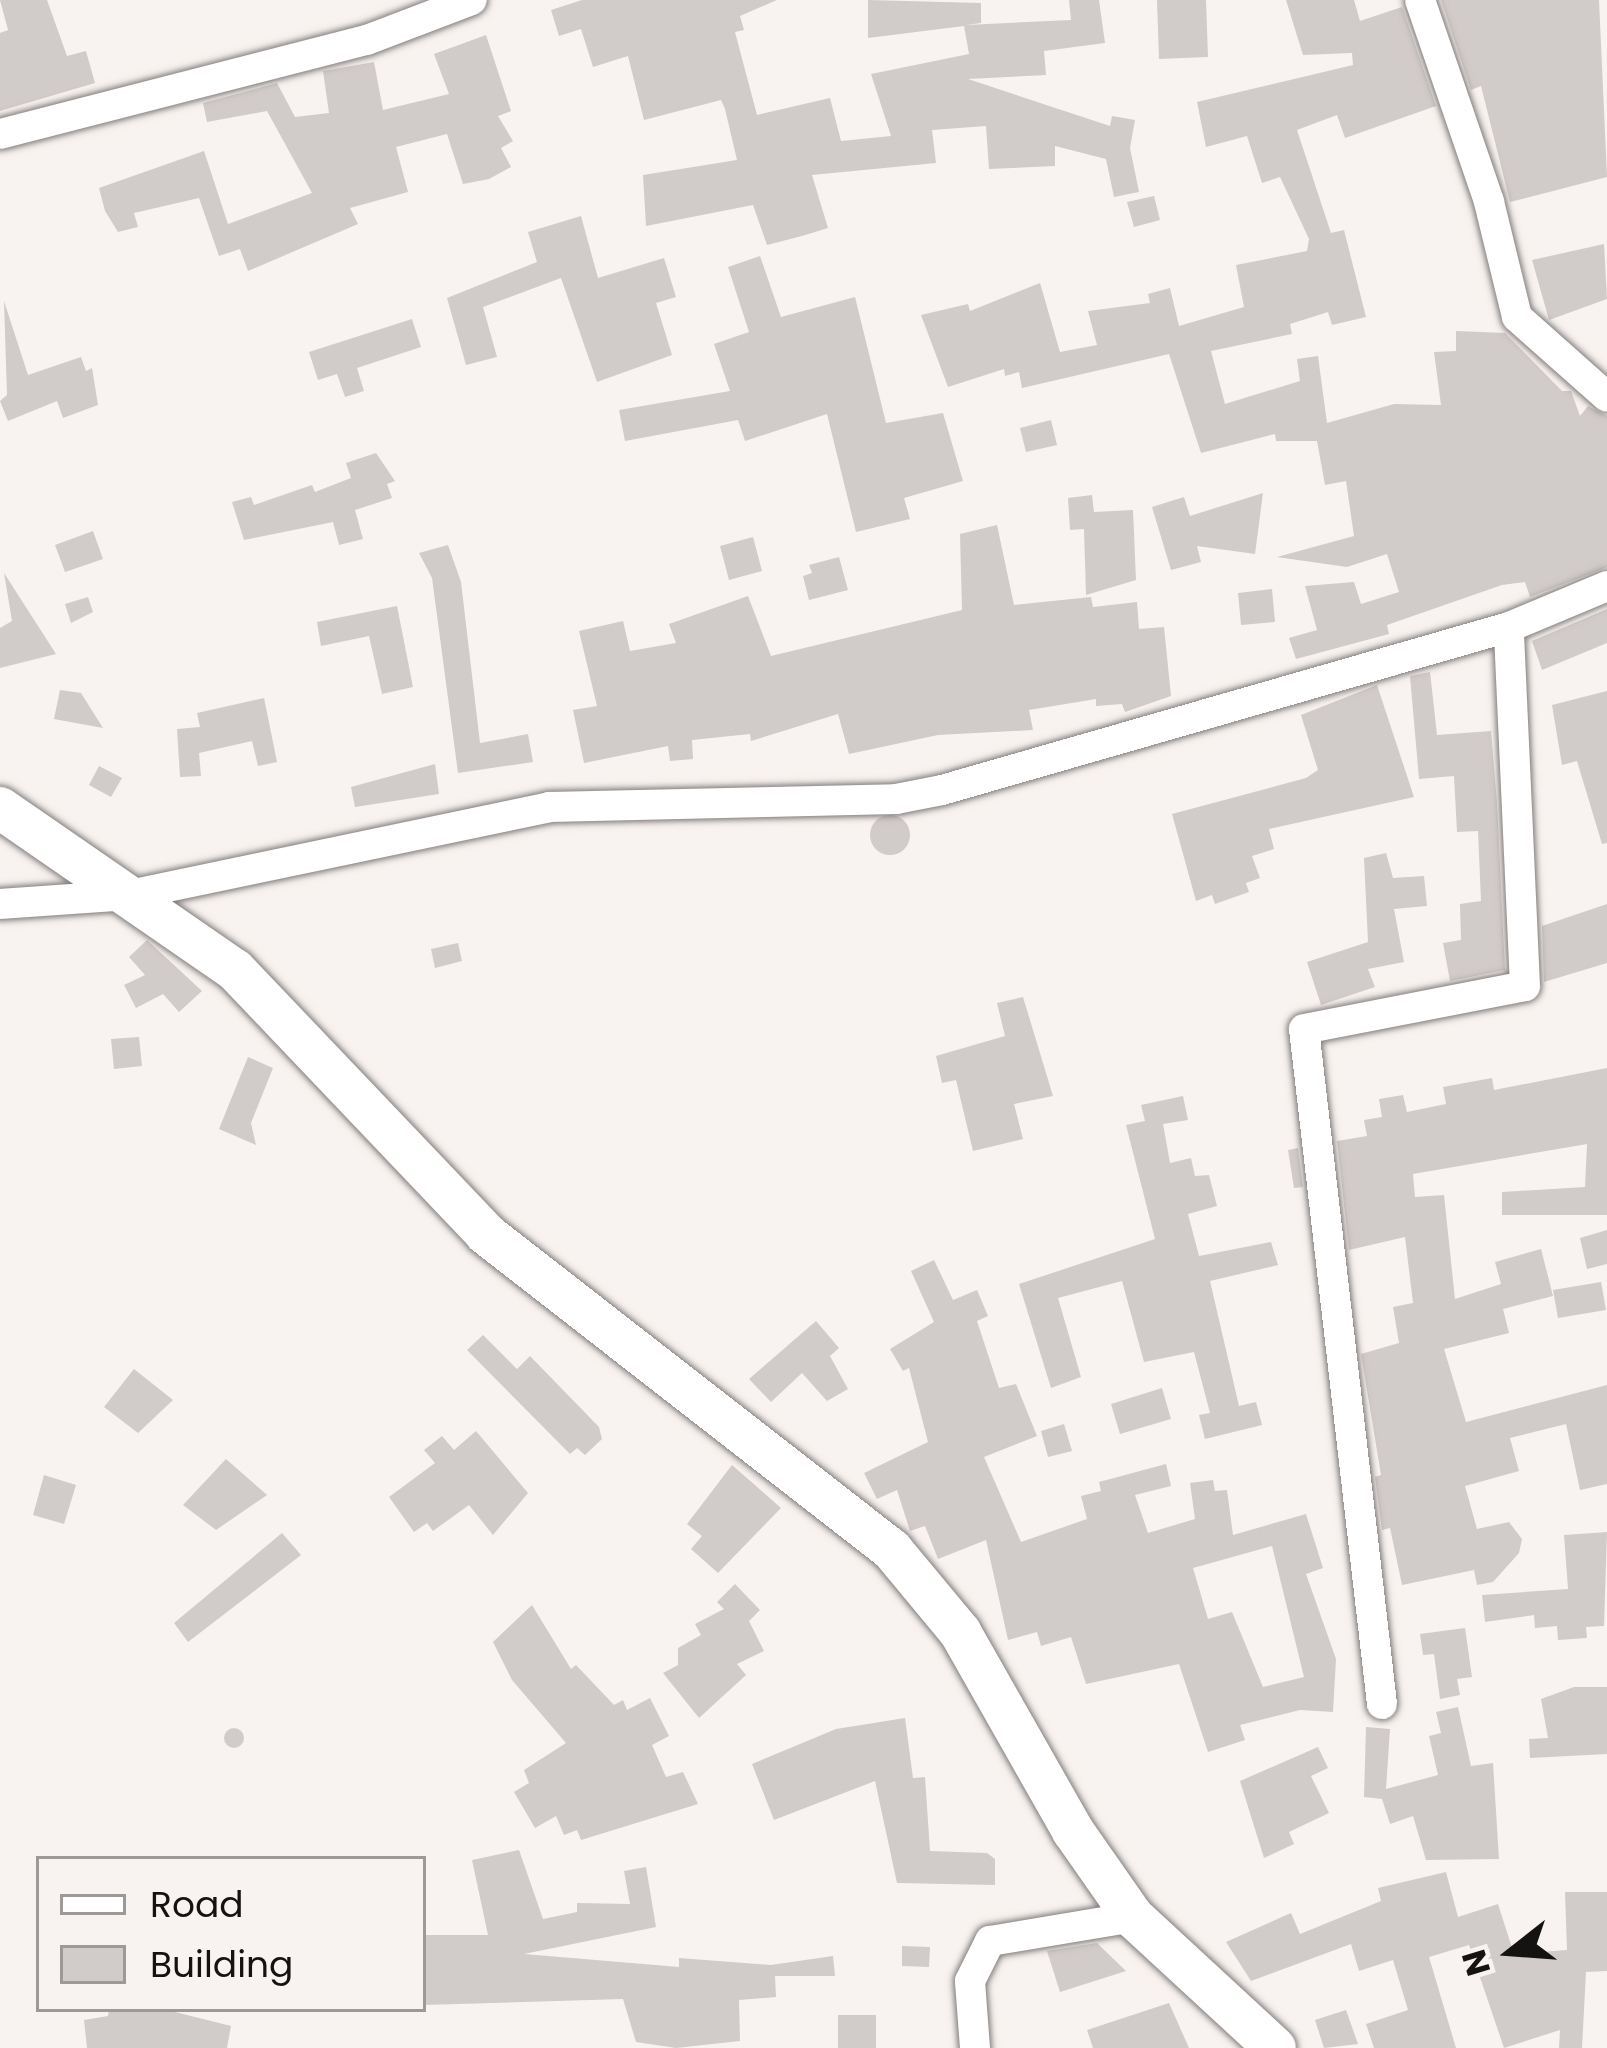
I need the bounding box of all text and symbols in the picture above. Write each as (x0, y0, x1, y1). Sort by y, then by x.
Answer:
legend (36, 1856, 426, 2012)
text: Road (150, 1879, 244, 1930)
north arrow (1451, 1892, 1571, 2012)
text: Building (150, 1939, 293, 1990)
text: N (1450, 1944, 1502, 1981)

